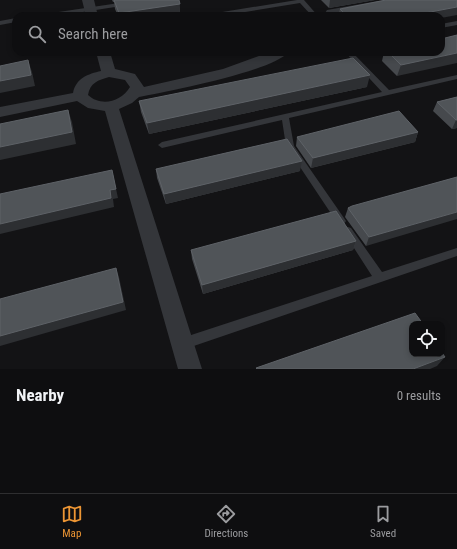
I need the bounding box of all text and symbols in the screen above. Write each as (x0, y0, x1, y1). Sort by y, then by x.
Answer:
search box (12, 12, 445, 56)
icon: search (26, 23, 48, 45)
text: Search here (58, 25, 128, 43)
map controls (409, 321, 445, 357)
button: locate (409, 321, 445, 357)
text: Nearby (16, 385, 64, 405)
text: 0 results (397, 388, 441, 403)
tab: Map (61, 503, 83, 540)
tab: Directions (204, 503, 248, 540)
tab: Saved (370, 503, 396, 540)

